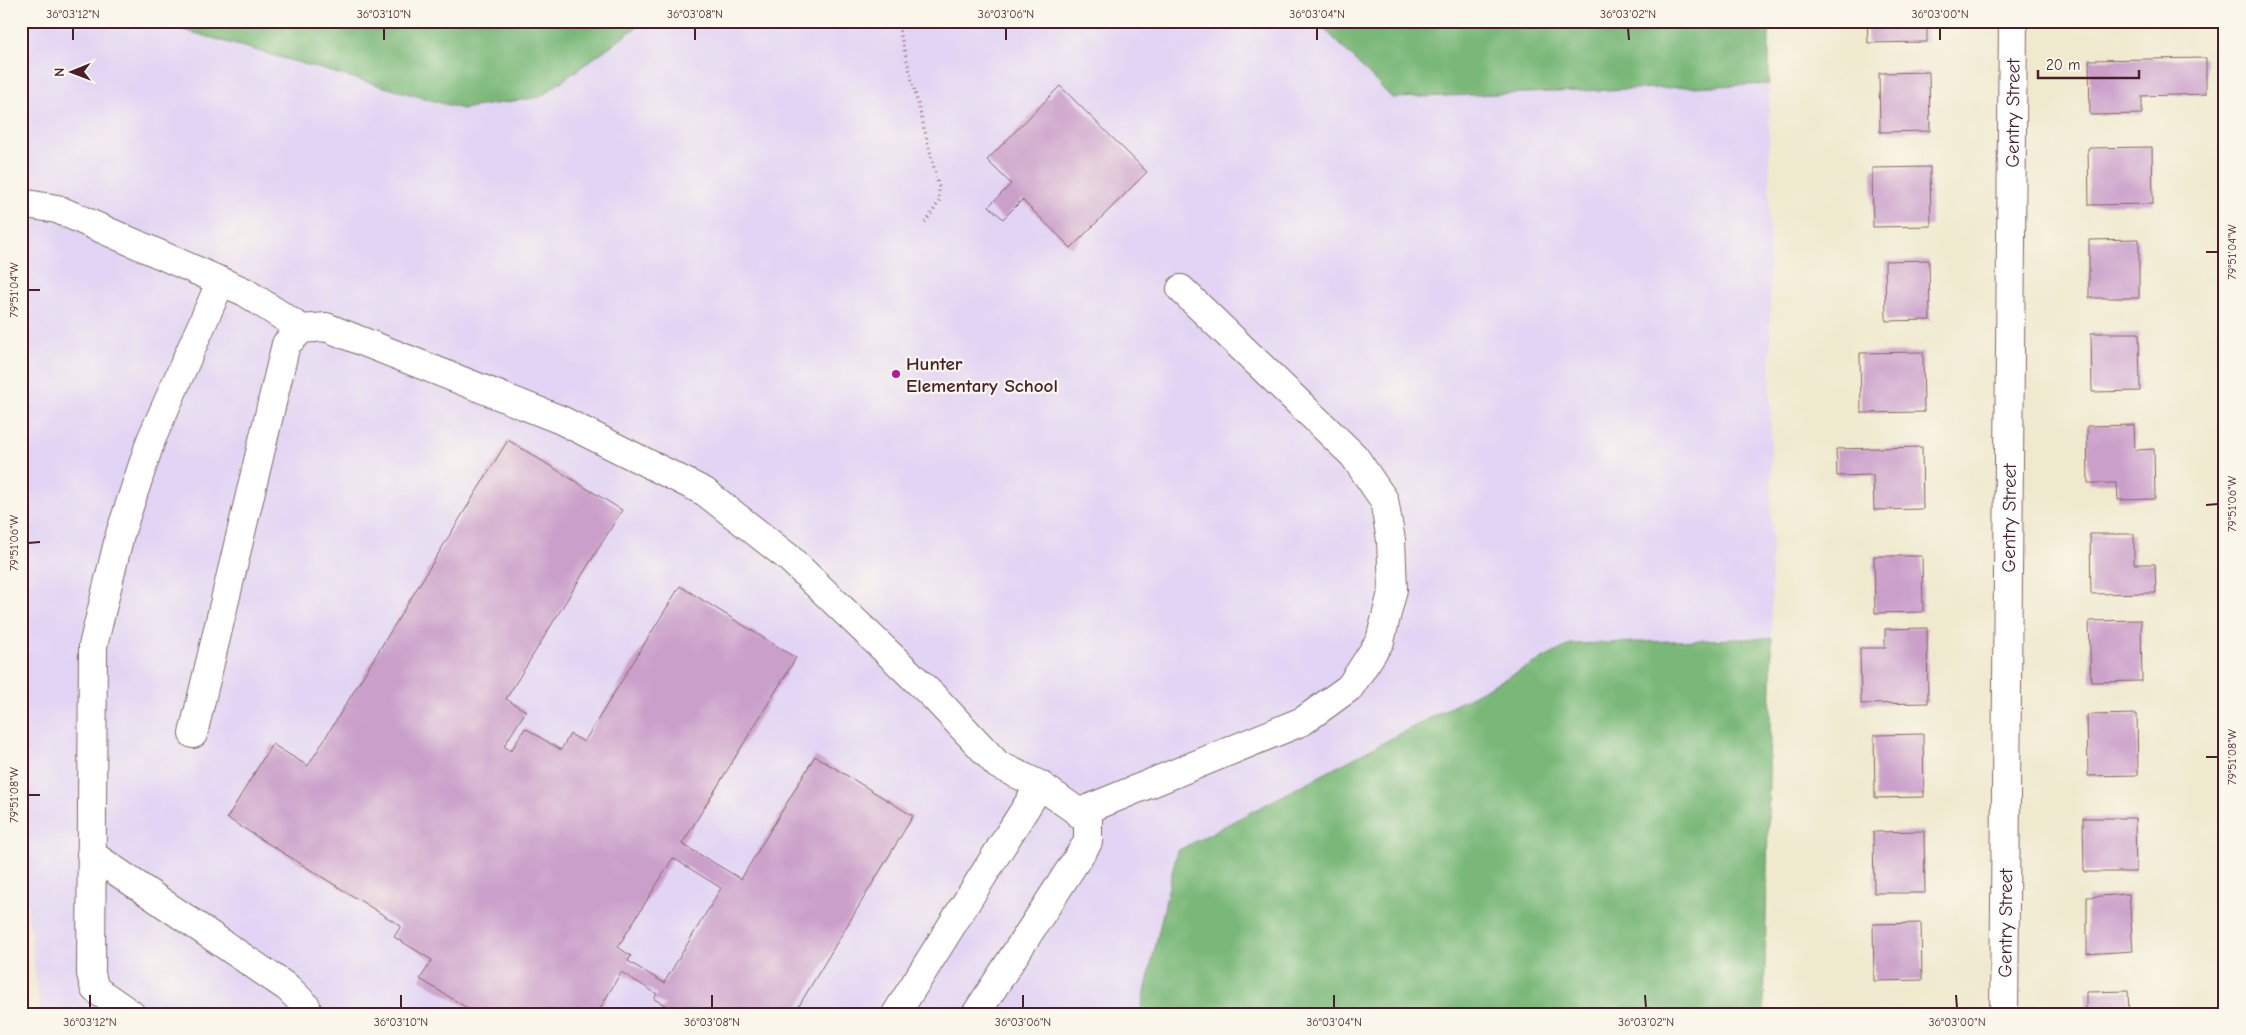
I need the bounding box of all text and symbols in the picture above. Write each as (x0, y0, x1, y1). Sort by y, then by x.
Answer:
text: 36°03'12"N (46, 7, 100, 21)
text: 36°03'10"N (357, 7, 411, 21)
text: 36°03'08"N (667, 7, 723, 21)
text: 36°03'06"N (978, 7, 1034, 21)
text: 36°03'04"N (1289, 7, 1345, 21)
text: 36°03'02"N (1600, 7, 1656, 21)
text: 36°03'00"N (1911, 7, 1969, 21)
north arrow (48, 48, 98, 98)
scale bar (2038, 48, 2140, 80)
text: 20 m (2046, 56, 2080, 74)
street label: Gentry Street (2002, 58, 2025, 168)
text: N (51, 68, 68, 77)
text: 79°51'04"W (2225, 224, 2239, 280)
text: 79°51'04"W (7, 262, 21, 318)
place label: Hunter Elementary School (906, 353, 1058, 397)
marker: Hunter Elementary School (890, 368, 902, 380)
street label: Gentry Street (1998, 463, 2021, 573)
text: 79°51'06"W (2225, 475, 2239, 532)
text: 79°51'06"W (7, 514, 21, 571)
text: 79°51'08"W (2225, 729, 2239, 785)
text: 79°51'08"W (7, 767, 21, 823)
street label: Gentry Street (1994, 868, 2017, 978)
text: 36°03'12"N (63, 1015, 117, 1029)
text: 36°03'10"N (374, 1015, 428, 1029)
text: 36°03'08"N (684, 1015, 740, 1029)
text: 36°03'06"N (995, 1015, 1051, 1029)
text: 36°03'04"N (1306, 1015, 1362, 1029)
text: 36°03'02"N (1618, 1015, 1674, 1029)
text: 36°03'00"N (1928, 1015, 1986, 1029)

